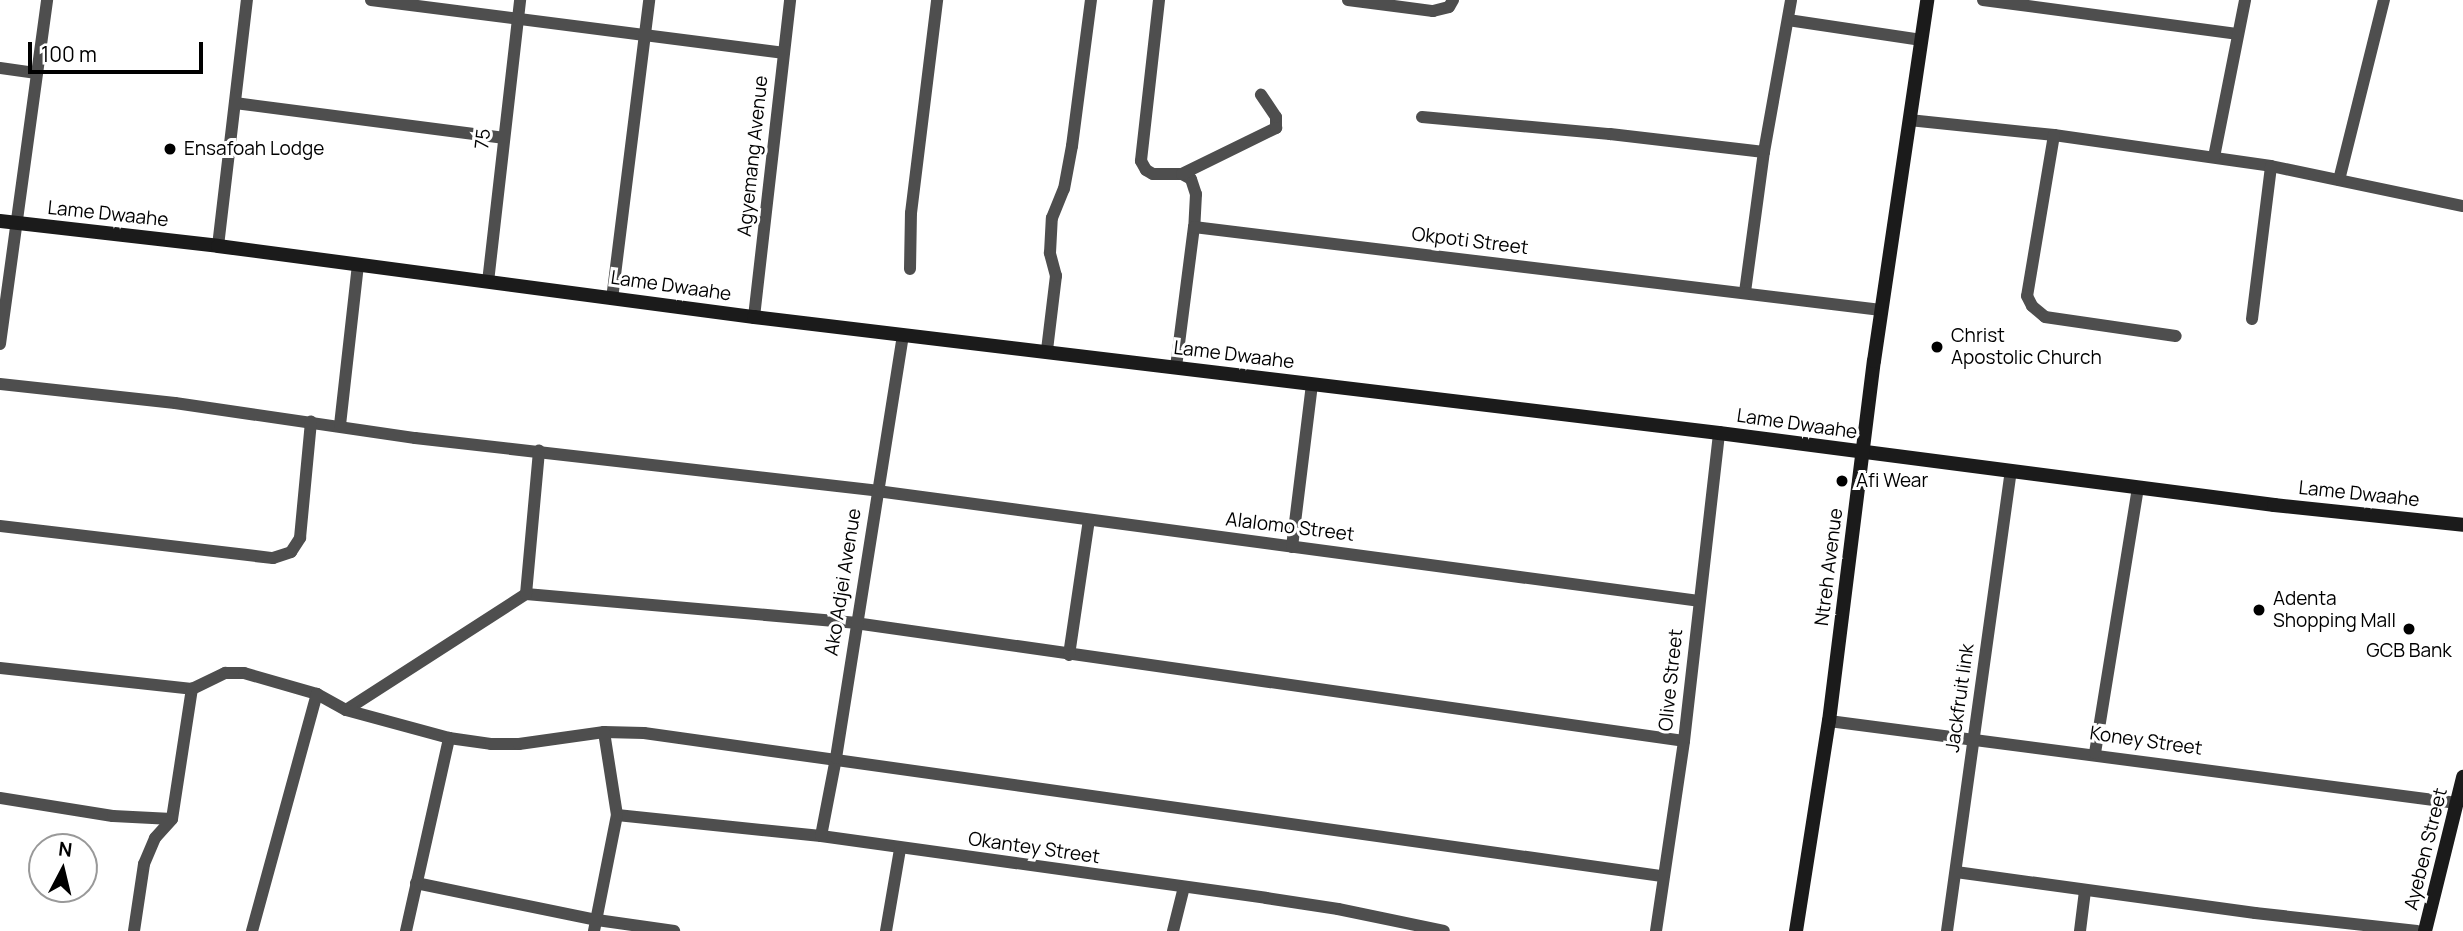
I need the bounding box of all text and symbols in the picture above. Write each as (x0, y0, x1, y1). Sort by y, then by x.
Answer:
scale bar (32, 28, 206, 72)
text: 100 m (41, 40, 97, 68)
street label: Agyemang Avenue (733, 74, 773, 238)
street label: 75 (471, 128, 495, 150)
place label: Ensafoah Lodge (184, 138, 324, 160)
marker: Ensafoah Lodge (162, 141, 178, 157)
street label: Lame Dwaahe (46, 196, 170, 232)
street label: Okpoti Street (1410, 223, 1530, 259)
street label: Lame Dwaahe (609, 266, 733, 306)
place label: Christ Apostolic Church (1951, 325, 2102, 369)
street label: Lame Dwaahe (1172, 336, 1296, 374)
marker: Christ Apostolic Church (1929, 339, 1945, 355)
street label: Lame Dwaahe (1735, 404, 1859, 444)
place label: Afi Wear (1856, 470, 1928, 492)
marker: Afi Wear (1834, 473, 1850, 489)
street label: Lame Dwaahe (2297, 476, 2421, 512)
street label: Ako Adjei Avenue (820, 507, 866, 657)
street label: Ntreh Avenue (1810, 507, 1848, 627)
street label: Alalomo Street (1224, 508, 1356, 546)
place label: Adenta Shopping Mall (2273, 588, 2396, 632)
marker: Adenta Shopping Mall (2251, 602, 2267, 618)
marker: GCB Bank (2401, 621, 2417, 637)
street label: Olive Street (1654, 628, 1688, 732)
place label: GCB Bank (2366, 640, 2452, 662)
street label: Jackfruit link (1941, 642, 1979, 754)
street label: Koney Street (2088, 722, 2204, 760)
street label: Ayeben Street (2400, 786, 2452, 912)
street label: Okantey Street (967, 827, 1101, 869)
north arrow (28, 833, 98, 903)
text: N (57, 835, 74, 863)

